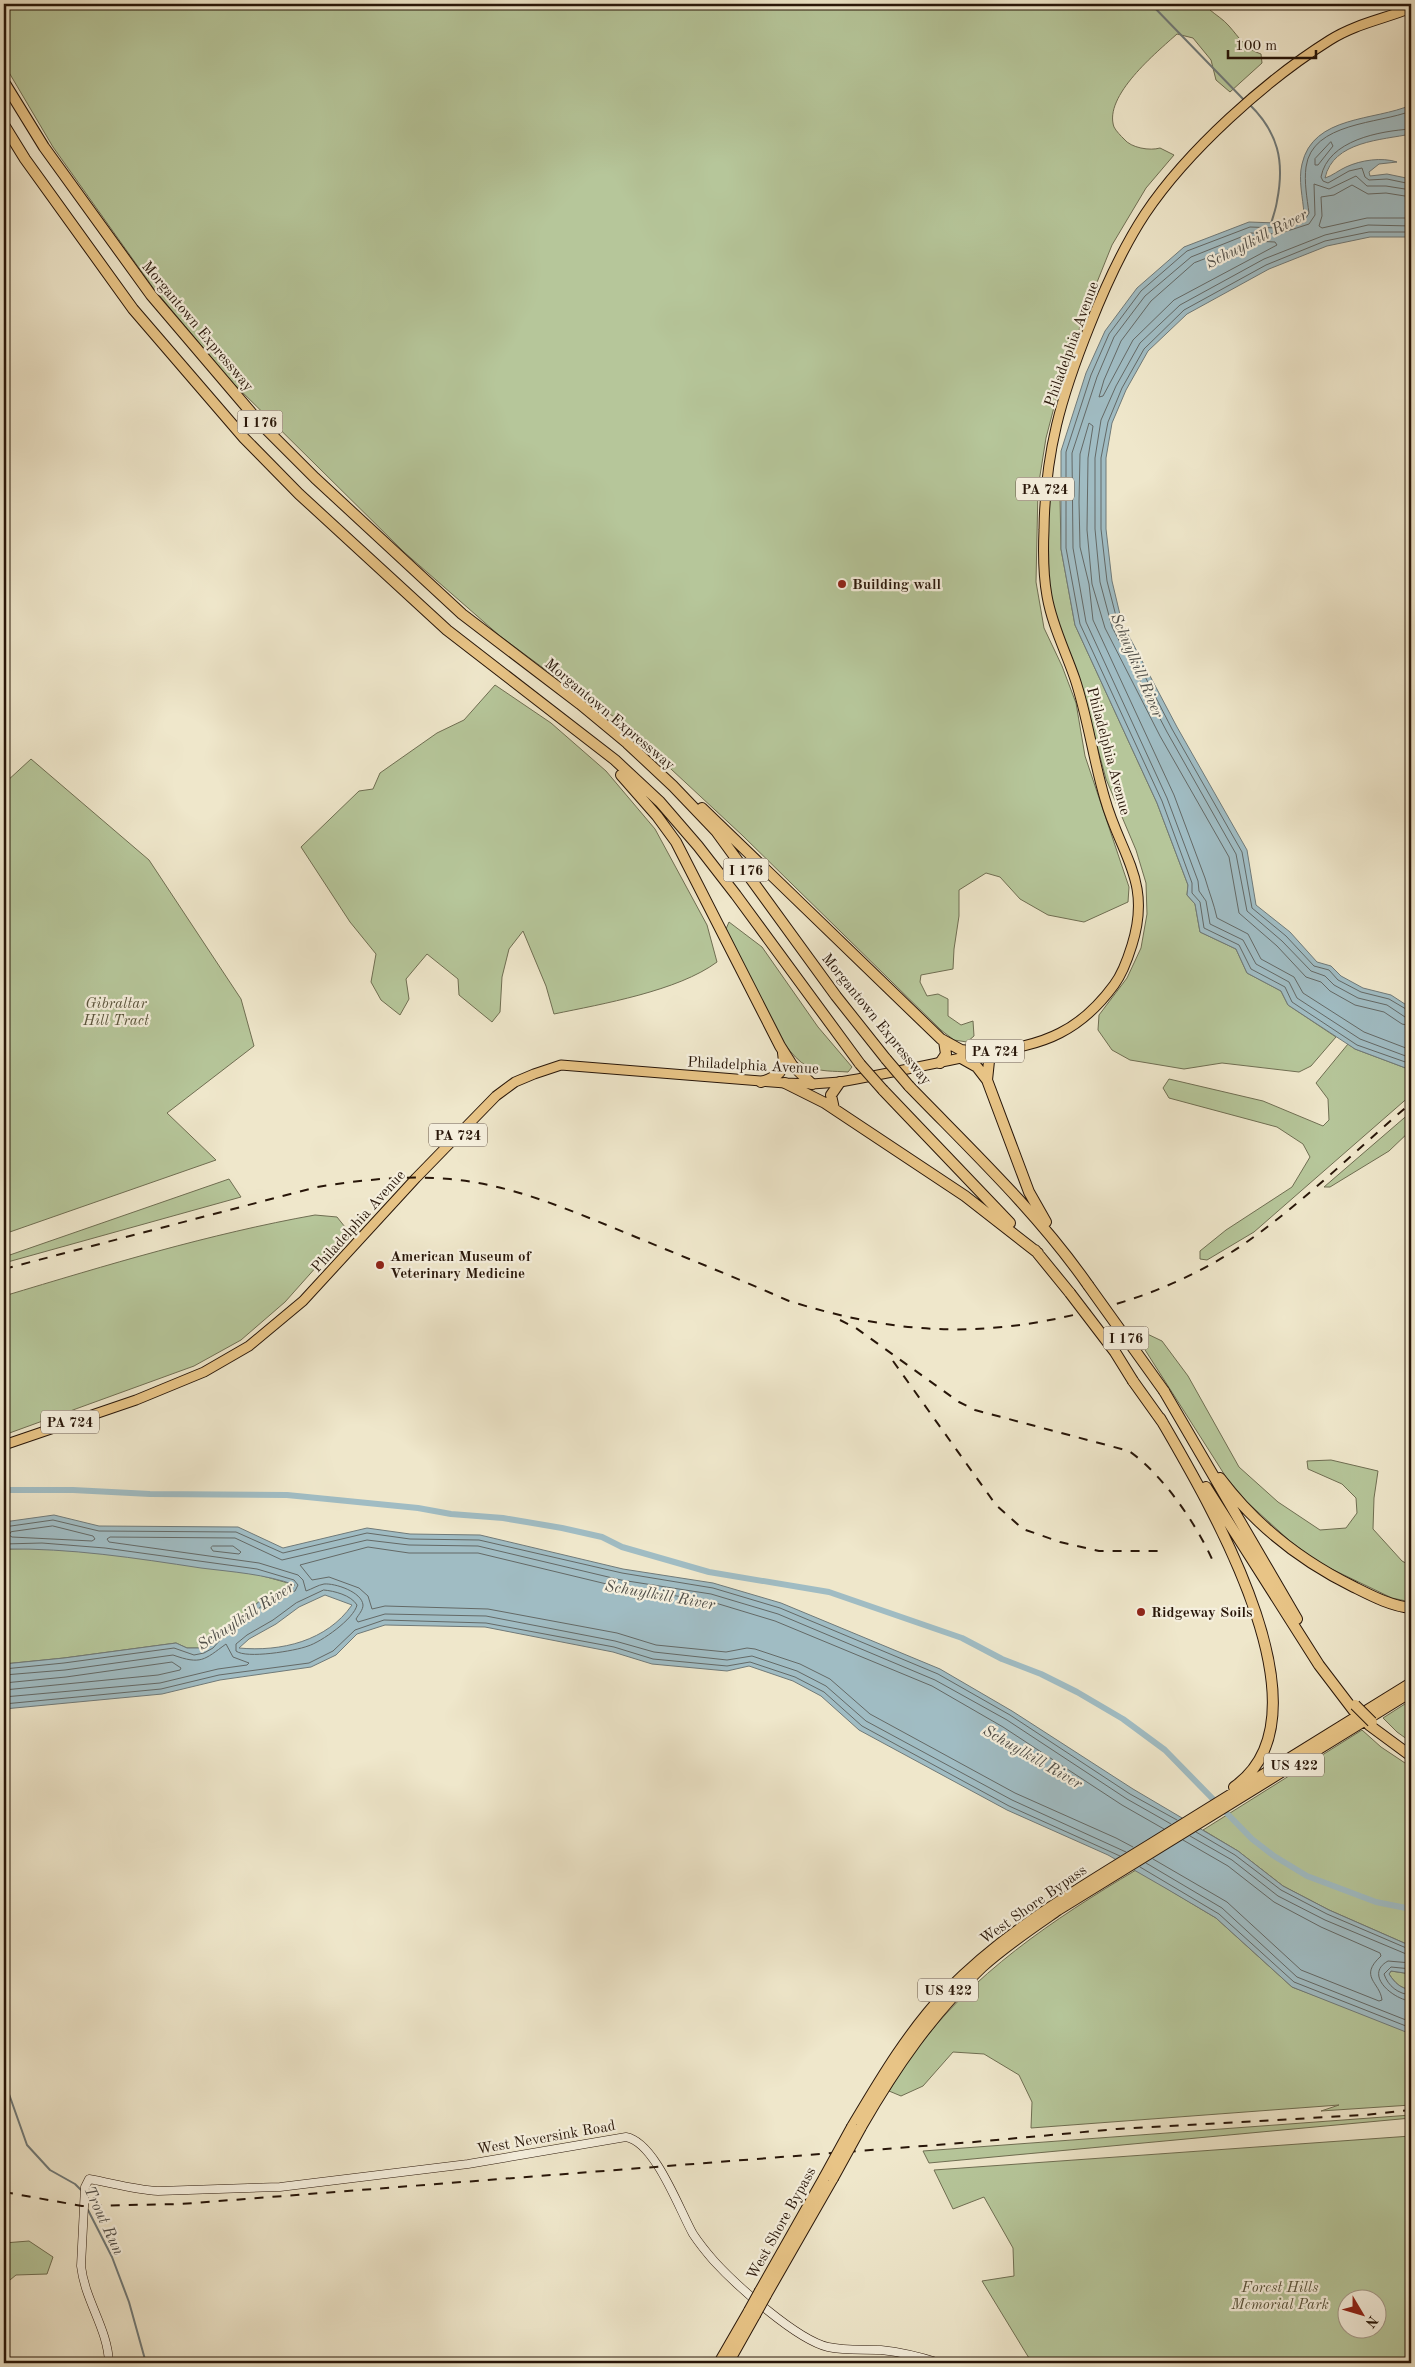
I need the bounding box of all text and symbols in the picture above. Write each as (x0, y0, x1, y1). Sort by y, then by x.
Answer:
scale bar (1228, 28, 1315, 60)
text: 100 m (1235, 39, 1277, 54)
water label: Schuylkill River (1204, 207, 1311, 272)
street label: Morgantown Expressway (138, 259, 255, 395)
street label: Philadelphia Avenue (1043, 280, 1102, 409)
road number: I 176 (238, 411, 282, 434)
road number: PA 724 (1016, 478, 1074, 500)
marker: Building wall (836, 578, 848, 590)
place label: Building wall (852, 578, 942, 593)
water label: Schuylkill River (1107, 611, 1166, 721)
street label: Morgantown Expressway (541, 657, 677, 774)
street label: Philadelphia Avenue (1083, 686, 1132, 817)
road number: I 176 (724, 858, 768, 882)
street label: Morgantown Expressway (818, 951, 933, 1089)
park label: Gibraltar Hill Tract (82, 997, 149, 1029)
road number: PA 724 (966, 1040, 1024, 1062)
street label: Philadelphia Avenue (687, 1056, 819, 1077)
road number: PA 724 (429, 1124, 487, 1146)
street label: Philadelphia Avenue (309, 1168, 409, 1276)
place label: American Museum of Veterinary Medicine (390, 1250, 533, 1282)
marker: American Museum of Veterinary Medicine (374, 1259, 386, 1271)
road number: I 176 (1104, 1326, 1148, 1350)
road number: PA 724 (41, 1410, 99, 1434)
water label: Schuylkill River (603, 1578, 717, 1614)
water label: Schuylkill River (195, 1579, 298, 1654)
marker: Ridgeway Soils (1135, 1606, 1147, 1618)
place label: Ridgeway Soils (1151, 1606, 1253, 1621)
water label: Schuylkill River (980, 1723, 1085, 1793)
road number: US 422 (1264, 1754, 1324, 1776)
street label: West Shore Bypass (978, 1863, 1090, 1948)
road number: US 422 (918, 1978, 978, 2002)
street label: West Neversink Road (476, 2119, 617, 2158)
street label: West Shore Bypass (745, 2165, 819, 2283)
water label: Trout Run (80, 2184, 126, 2258)
park label: Forest Hills Memorial Park (1230, 2281, 1329, 2313)
north arrow (1338, 2290, 1388, 2340)
text: N (1362, 2313, 1380, 2330)

